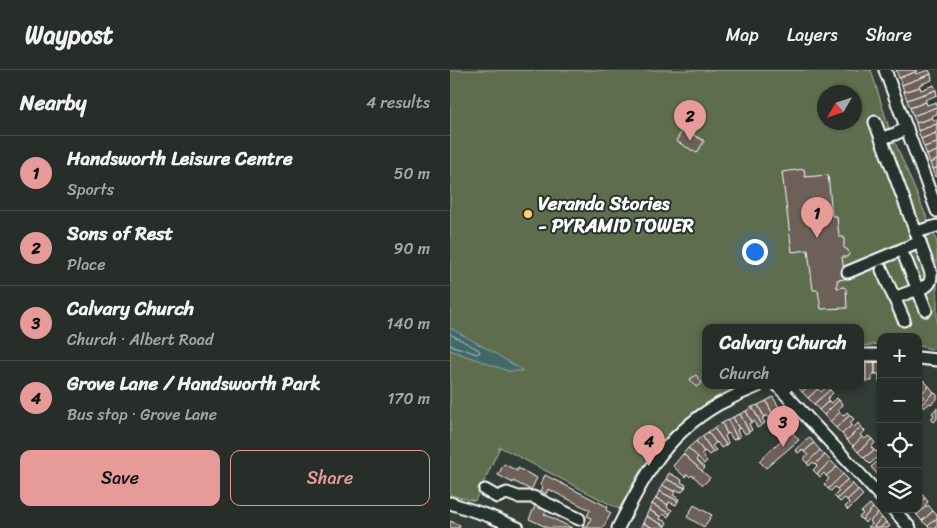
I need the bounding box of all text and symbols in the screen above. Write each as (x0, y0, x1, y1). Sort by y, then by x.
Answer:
text: Waypost (25, 14, 113, 56)
text: Map (726, 19, 759, 51)
text: Layers (787, 19, 838, 51)
text: Share (866, 19, 912, 51)
text: Nearby (20, 84, 86, 122)
north arrow (817, 85, 862, 130)
text: 4 results (366, 88, 430, 117)
pin: 2 (674, 100, 706, 141)
text: Handsworth Leisure Centre (67, 142, 293, 175)
text: 1 (33, 159, 39, 188)
text: 50 m (394, 159, 430, 188)
text: Sports (67, 175, 114, 204)
place label: Veranda Stories - PYRAMID TOWER (538, 187, 694, 242)
pin: 1 (801, 197, 833, 238)
marker: Veranda Stories - PYRAMID TOWER (522, 208, 534, 220)
text: Sons of Rest (67, 217, 173, 250)
text: 2 (31, 234, 41, 263)
text: 90 m (394, 234, 430, 263)
your location (742, 239, 768, 265)
text: Place (67, 250, 106, 279)
text: Calvary Church (67, 292, 194, 325)
text: 3 (32, 309, 40, 338)
text: 140 m (387, 309, 430, 338)
popup (702, 324, 864, 389)
text: Church · Albert Road (67, 325, 213, 354)
text: Calvary Church (720, 326, 847, 359)
map controls (877, 333, 922, 513)
button: + (877, 333, 922, 378)
text: Church (720, 359, 769, 388)
text: Grove Lane / Handsworth Park (67, 367, 321, 400)
button: − (877, 378, 922, 423)
text: 4 (31, 384, 41, 413)
text: 170 m (387, 384, 430, 413)
text: Bus stop · Grove Lane (67, 400, 217, 429)
pin: 3 (767, 406, 799, 447)
button: locate (877, 423, 922, 468)
pin: 4 (633, 425, 665, 466)
button: Save (20, 450, 220, 506)
button: Share (230, 450, 430, 506)
button: layers (877, 468, 922, 513)

